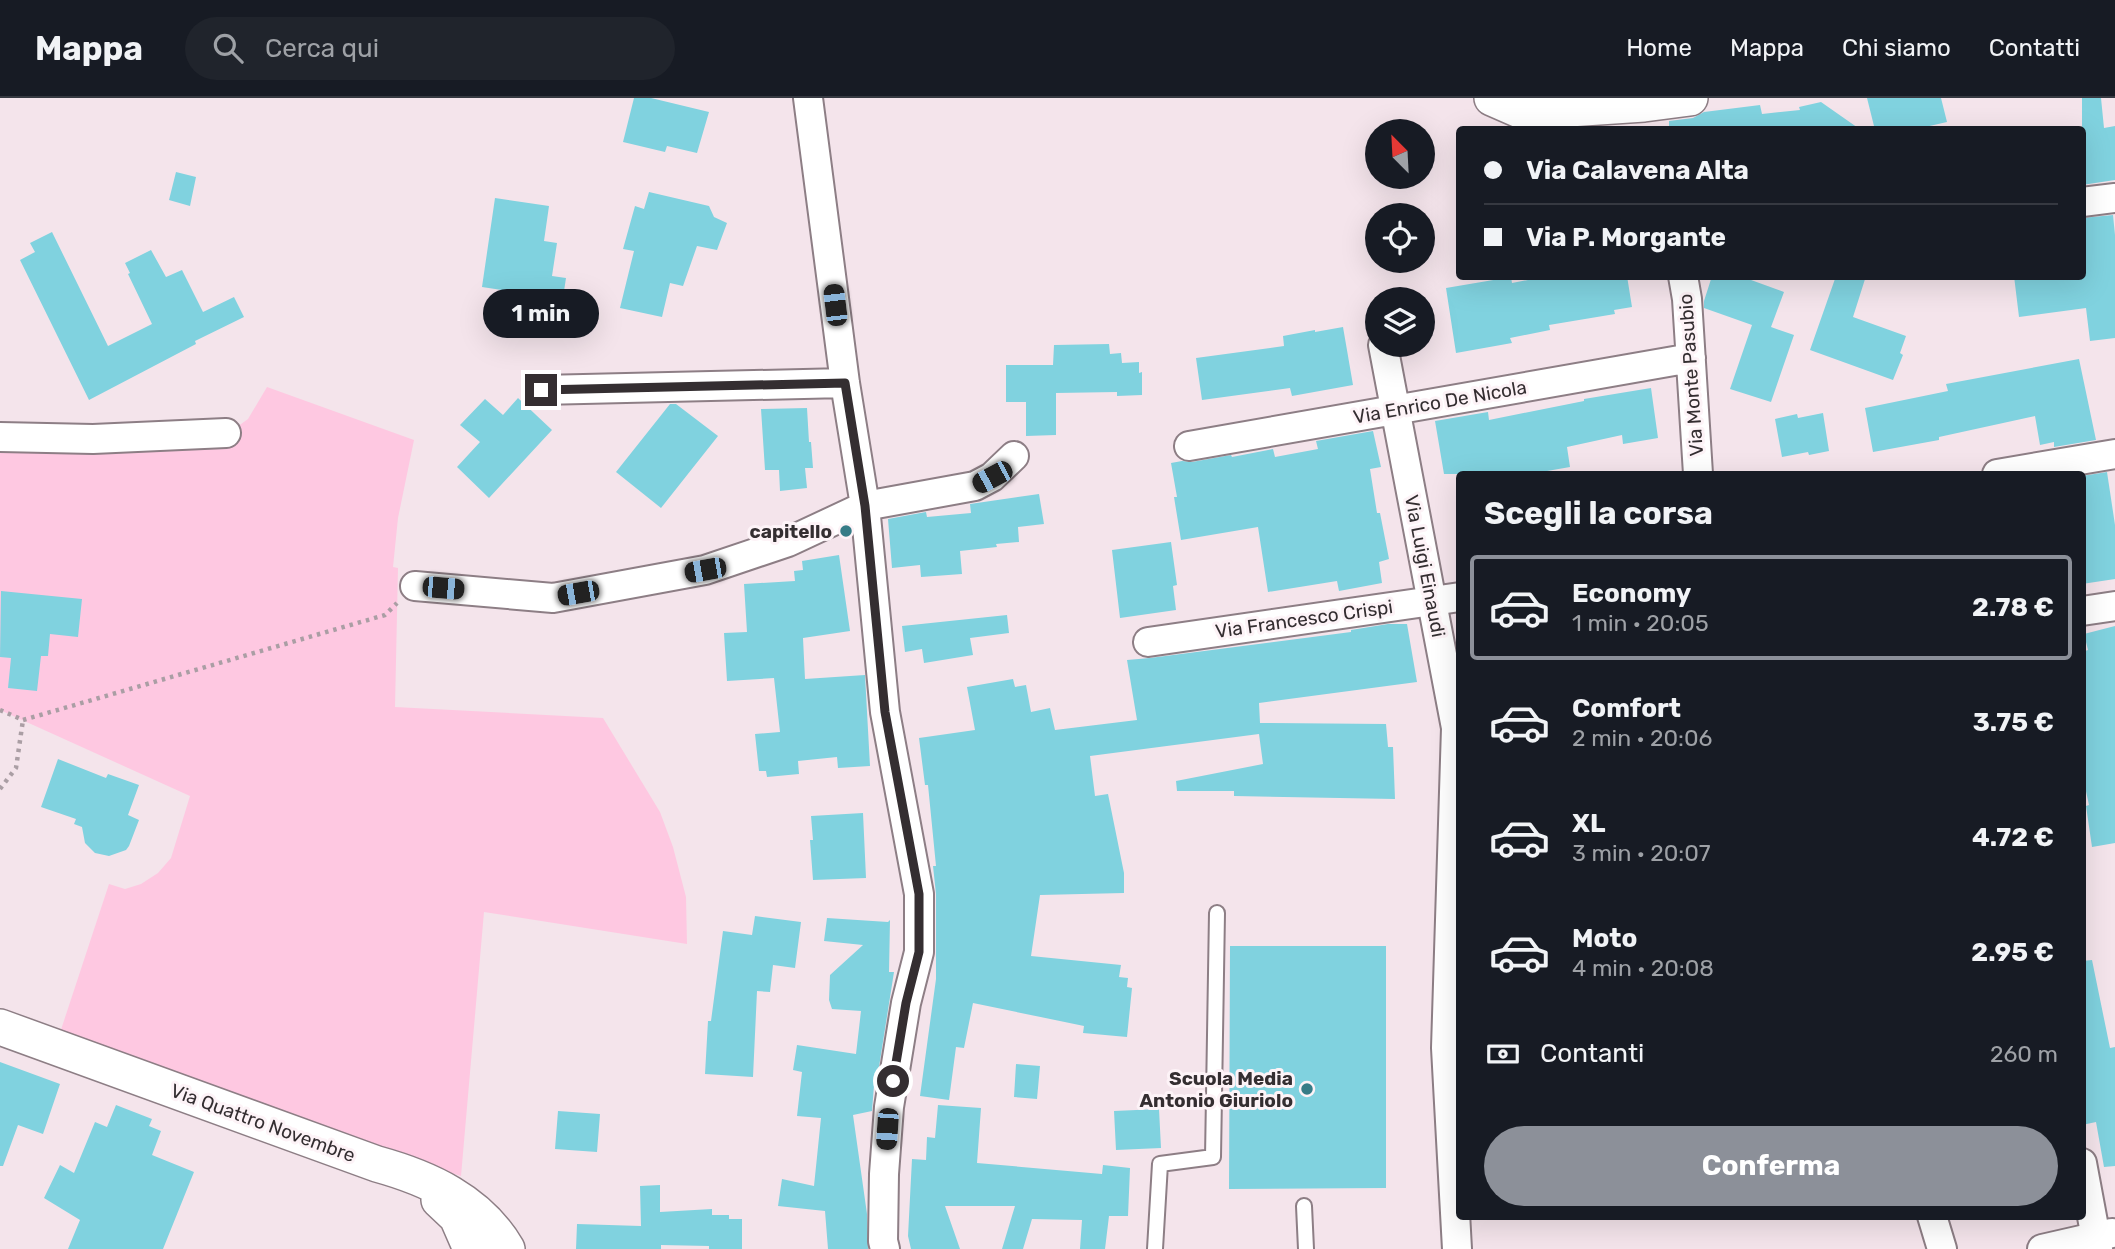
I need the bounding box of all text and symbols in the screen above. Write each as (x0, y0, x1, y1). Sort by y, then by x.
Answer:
search box (185, 17, 675, 80)
text: Mappa (35, 29, 143, 68)
icon: search (209, 29, 247, 67)
text: Cerca qui (265, 33, 379, 64)
text: Home (1626, 34, 1692, 62)
text: Mappa (1730, 34, 1804, 62)
text: Chi siamo (1842, 34, 1951, 62)
text: Contatti (1989, 34, 2080, 62)
north arrow (1365, 119, 1435, 189)
map controls (1365, 119, 1435, 357)
text: Via Calavena Alta (1526, 155, 1749, 186)
button: locate (1365, 203, 1435, 273)
text: Via P. Morgante (1526, 222, 1726, 253)
car (823, 283, 848, 327)
button: layers (1365, 287, 1435, 357)
callout: 1 min (483, 288, 599, 338)
street label: Via Monte Pasubio (1674, 293, 1708, 457)
text: 1 min (512, 299, 570, 327)
route end (525, 374, 557, 406)
street label: Via Enrico De Nicola (1351, 375, 1529, 429)
car (969, 458, 1016, 496)
street label: Via Luigi Einaudi (1400, 493, 1450, 639)
text: Scegli la corsa (1484, 494, 1713, 532)
place label: capitello (750, 520, 832, 543)
marker: capitello (838, 523, 854, 539)
car (683, 556, 728, 584)
car (422, 576, 465, 600)
icon: car (1488, 576, 1551, 639)
text: Economy (1572, 578, 1691, 609)
car (556, 579, 601, 607)
text: 2.78 € (1972, 592, 2054, 623)
street label: Via Francesco Crispi (1214, 595, 1394, 643)
text: 1 min · 20:05 (1572, 609, 1709, 637)
icon: car (1488, 691, 1551, 754)
text: Comfort (1572, 693, 1681, 724)
text: 3.75 € (1973, 707, 2054, 738)
text: 2 min · 20:06 (1572, 724, 1712, 752)
icon: car (1488, 806, 1551, 869)
text: XL (1572, 808, 1605, 839)
text: 4.72 € (1972, 822, 2054, 853)
text: 3 min · 20:07 (1572, 839, 1711, 867)
icon: car (1488, 921, 1551, 984)
text: Moto (1572, 923, 1637, 954)
text: 2.95 € (1971, 937, 2054, 968)
text: 4 min · 20:08 (1572, 954, 1714, 982)
icon: cash (1484, 1035, 1522, 1073)
text: Contanti (1540, 1038, 1644, 1069)
text: 260 m (1990, 1040, 2058, 1068)
route start (877, 1065, 909, 1097)
place label: Scuola Media Antonio Giuriolo (1139, 1067, 1293, 1112)
street label: Via Quattro Novembre (168, 1079, 358, 1167)
marker: Scuola Media Antonio Giuriolo (1299, 1081, 1315, 1097)
car (876, 1107, 899, 1151)
button: Conferma (1484, 1126, 2058, 1206)

